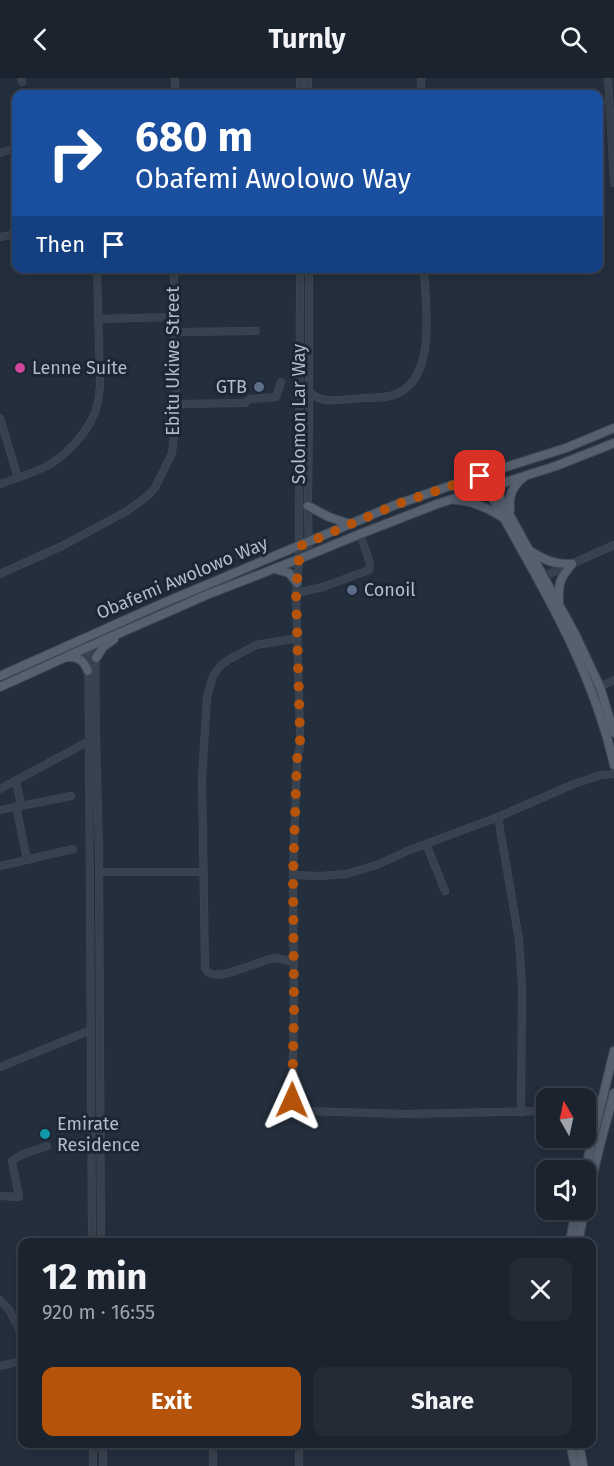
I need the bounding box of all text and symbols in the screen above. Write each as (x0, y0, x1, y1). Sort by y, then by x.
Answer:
icon: back (24, 23, 57, 56)
text: Turnly (268, 23, 346, 55)
icon: search (557, 23, 590, 56)
text: 680 m (135, 112, 253, 162)
icon: right (36, 114, 114, 192)
text: Obafemi Awolowo Way (135, 163, 411, 195)
icon: arrive (97, 228, 130, 261)
text: Then (36, 231, 85, 258)
street label: Ebitu Ukiwe Street (162, 286, 184, 436)
street label: Solomon Lar Way (288, 344, 310, 484)
place label: Lenne Suite (32, 357, 127, 379)
marker: Lenne Suite (13, 361, 27, 375)
place label: GTB (216, 376, 247, 398)
marker: GTB (252, 380, 266, 394)
pin (454, 450, 505, 501)
icon: arrive (463, 459, 496, 492)
street label: Obafemi Awolowo Way (93, 532, 271, 624)
place label: Conoil (364, 579, 416, 601)
marker: Conoil (345, 583, 359, 597)
position arrow (260, 1068, 324, 1132)
north arrow (536, 1088, 596, 1148)
map controls (536, 1088, 596, 1220)
place label: Emirate Residence (57, 1113, 140, 1156)
marker: Emirate Residence (38, 1127, 52, 1141)
button: sound (536, 1160, 596, 1220)
text: 12 min (42, 1255, 147, 1299)
button: close (509, 1258, 572, 1321)
text: 920 m · 16:55 (42, 1300, 155, 1324)
button: Exit (42, 1367, 301, 1436)
button: Share (313, 1367, 572, 1436)

